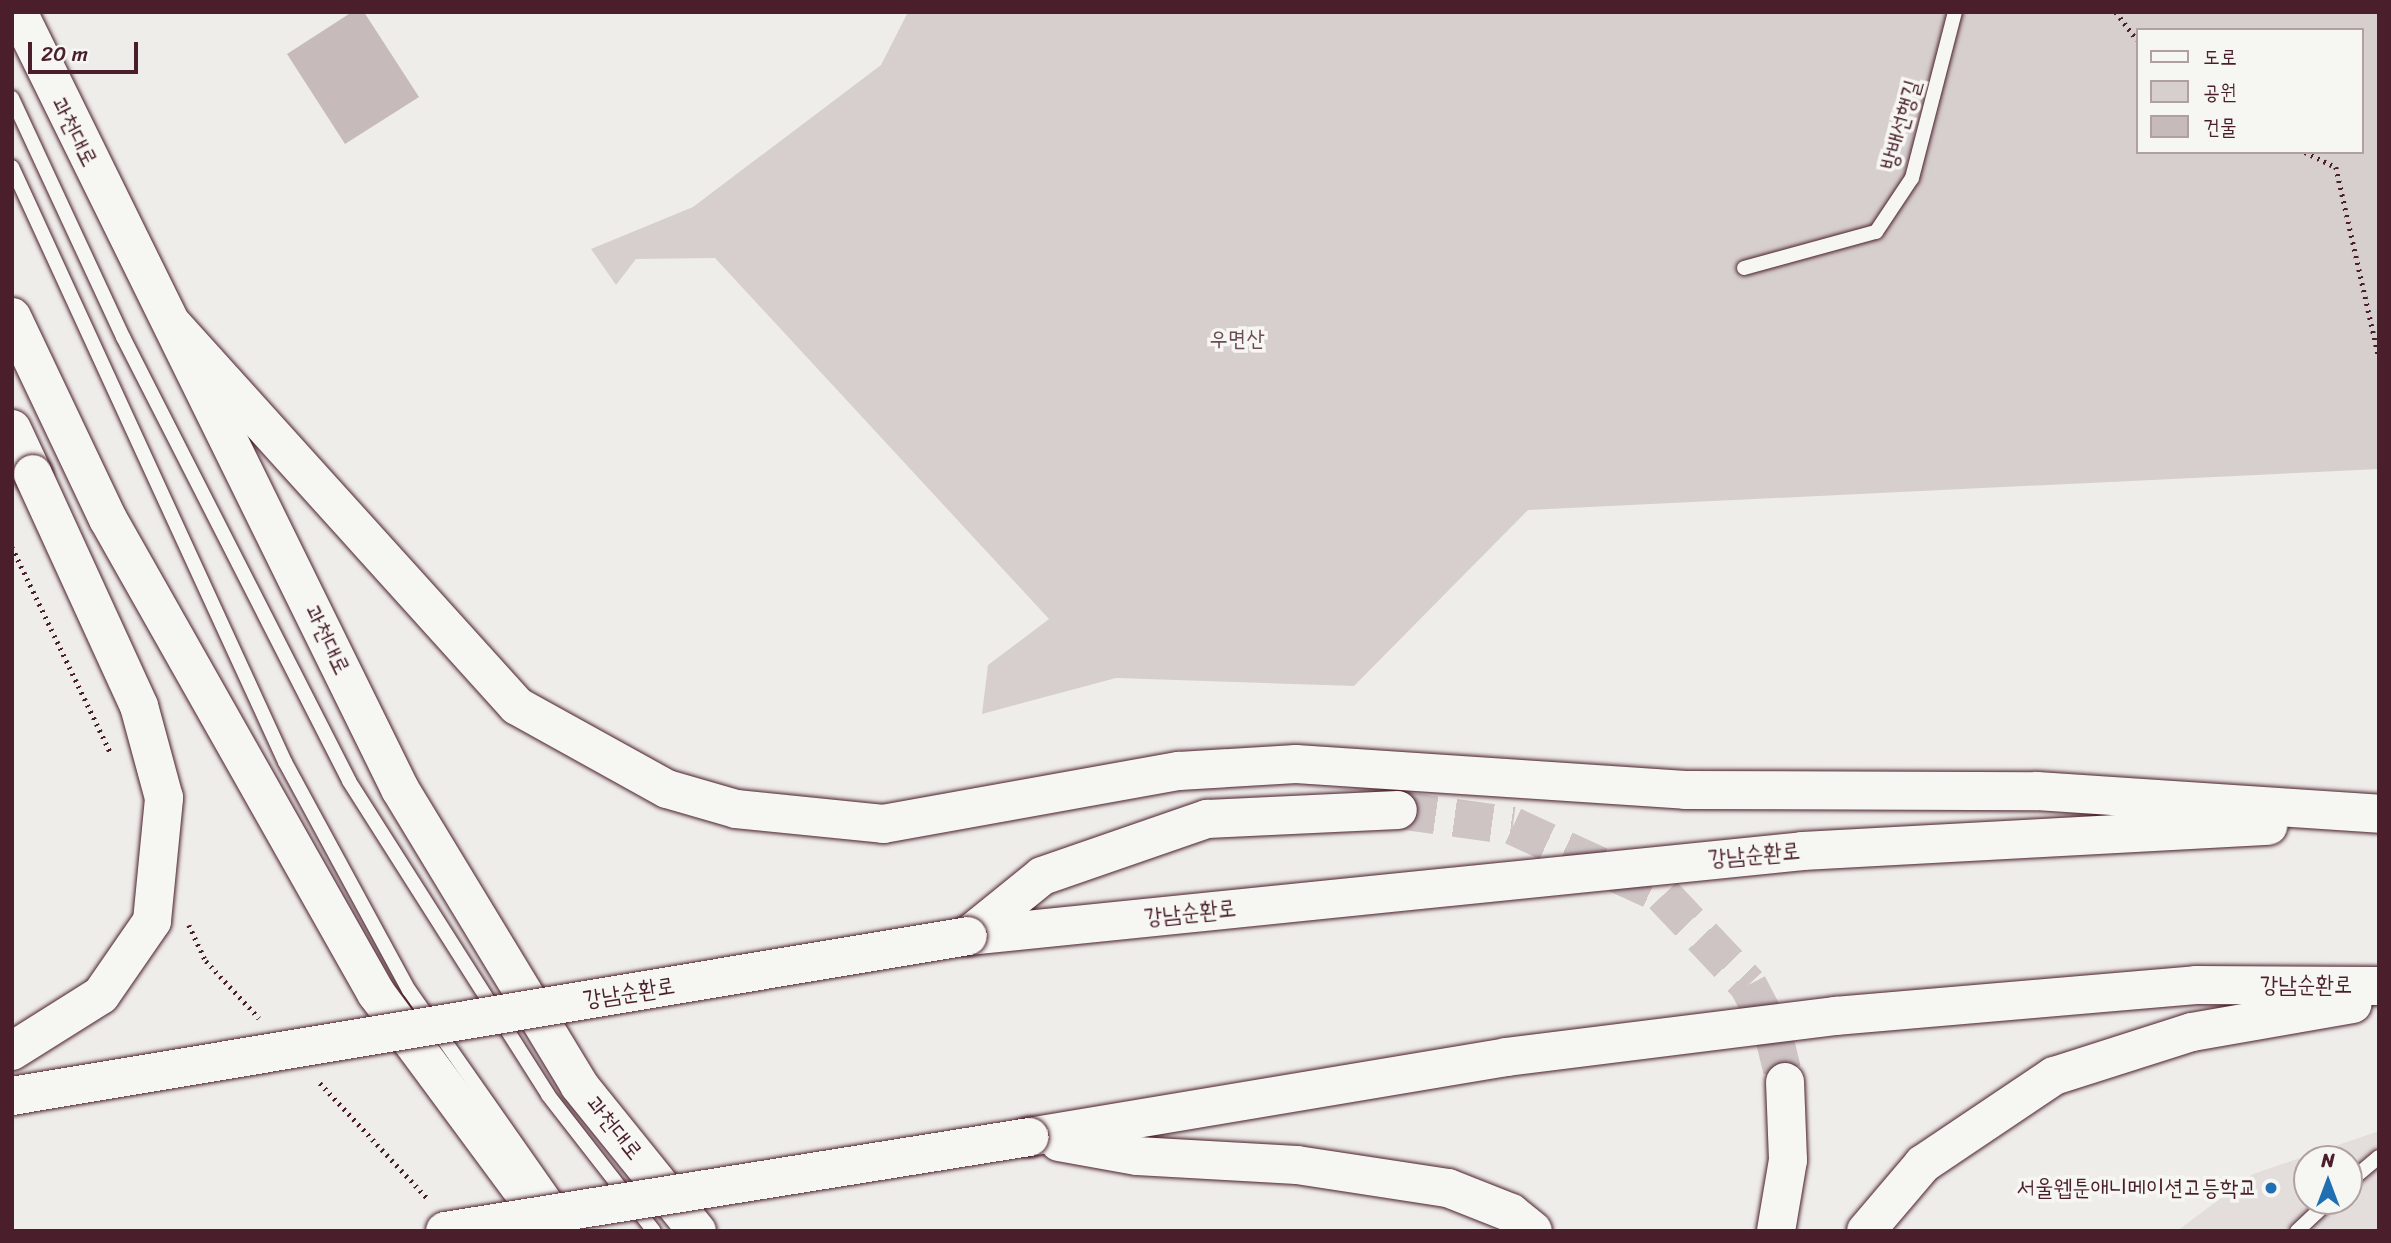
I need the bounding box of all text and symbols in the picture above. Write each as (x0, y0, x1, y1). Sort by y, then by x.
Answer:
scale bar (32, 28, 142, 72)
legend (2136, 28, 2363, 154)
text: 20 m (41, 35, 88, 73)
text: 도로 (2203, 38, 2237, 76)
text: 공원 (2203, 73, 2237, 111)
street label: 방배선행길 (1875, 77, 1927, 173)
street label: 과천대로 (45, 93, 103, 171)
text: 건물 (2203, 108, 2237, 146)
park label: 우면산 (1209, 325, 1265, 353)
street label: 과천대로 (298, 601, 356, 679)
street label: 강남순환로 (1707, 837, 1801, 873)
street label: 강남순환로 (1143, 894, 1237, 932)
street label: 강남순환로 (2260, 971, 2352, 999)
street label: 강남순환로 (581, 972, 677, 1014)
street label: 과천대로 (580, 1091, 648, 1165)
text: N (2321, 1144, 2335, 1177)
north arrow (2293, 1145, 2363, 1215)
place label: 서울웹툰애니메이션고등학교 (2016, 1174, 2257, 1202)
marker: 서울웹툰애니메이션고등학교 (2263, 1180, 2279, 1196)

